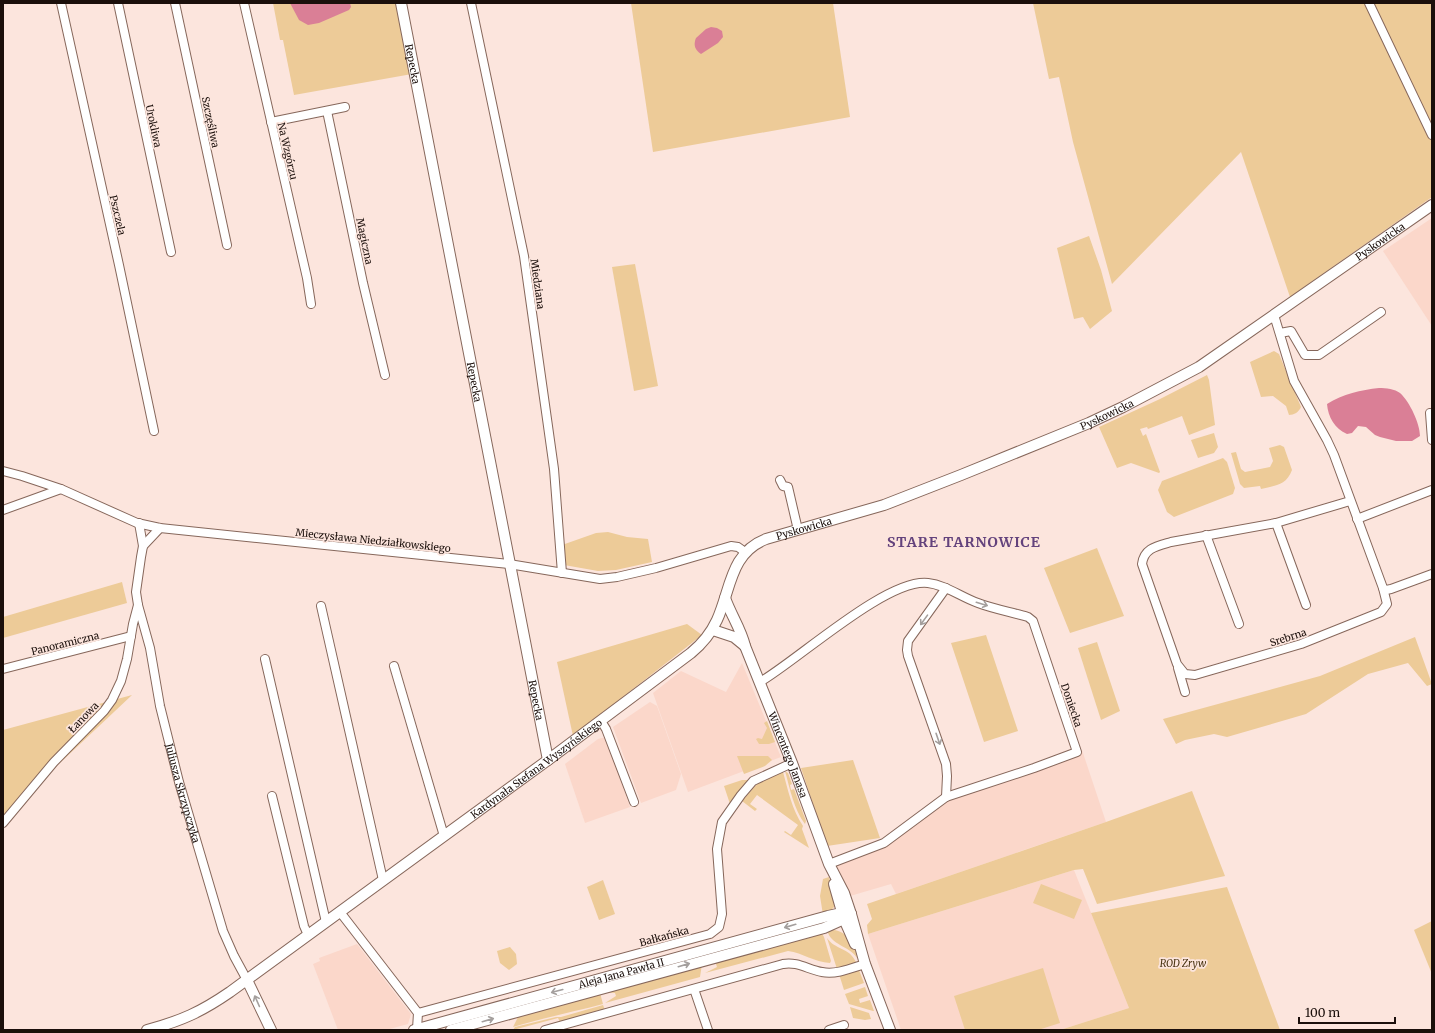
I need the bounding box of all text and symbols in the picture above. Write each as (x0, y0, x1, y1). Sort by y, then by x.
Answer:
street label: Repecka (402, 43, 423, 86)
street label: Szczęśliwa (199, 95, 222, 149)
street label: Urokliwa (143, 103, 165, 149)
street label: Na Wzgórzu (275, 121, 300, 181)
street label: Pszczela (107, 194, 129, 237)
street label: Magiczna (353, 217, 376, 266)
street label: Pyskowicka (1353, 220, 1408, 263)
street label: Miedziana (528, 258, 548, 311)
street label: Repecka (464, 361, 484, 404)
street label: Pyskowicka (1078, 396, 1136, 433)
street label: Pyskowicka (774, 514, 834, 543)
street label: Mieczysława Niedziałkowskiego (295, 526, 451, 555)
district label: STARE TARNOWICE (887, 533, 1041, 551)
one-way arrow (975, 601, 988, 608)
one-way arrow (920, 614, 928, 625)
street label: Srebrna (1268, 625, 1309, 649)
street label: Panoramiczna (30, 629, 101, 658)
street label: Repecka (526, 679, 546, 722)
street label: Doniecka (1058, 682, 1085, 729)
street label: Łanowa (65, 699, 102, 736)
street label: Wincentego Janasa (765, 709, 810, 800)
street label: Kardynała Stefana Wyszyńskiego (468, 716, 605, 821)
one-way arrow (934, 733, 942, 745)
street label: Juliusza Skrzypczyka (162, 741, 203, 845)
street label: Bałkańska (638, 923, 691, 949)
one-way arrow (784, 923, 797, 931)
street label: Aleja Jana Pawła II (576, 955, 666, 992)
park label: ROD Zryw (1160, 957, 1207, 970)
one-way arrow (677, 961, 690, 968)
one-way arrow (550, 987, 563, 995)
one-way arrow (253, 995, 260, 1007)
scale bar (1299, 999, 1395, 1025)
text: 100 m (1305, 1005, 1340, 1020)
one-way arrow (481, 1016, 494, 1023)

